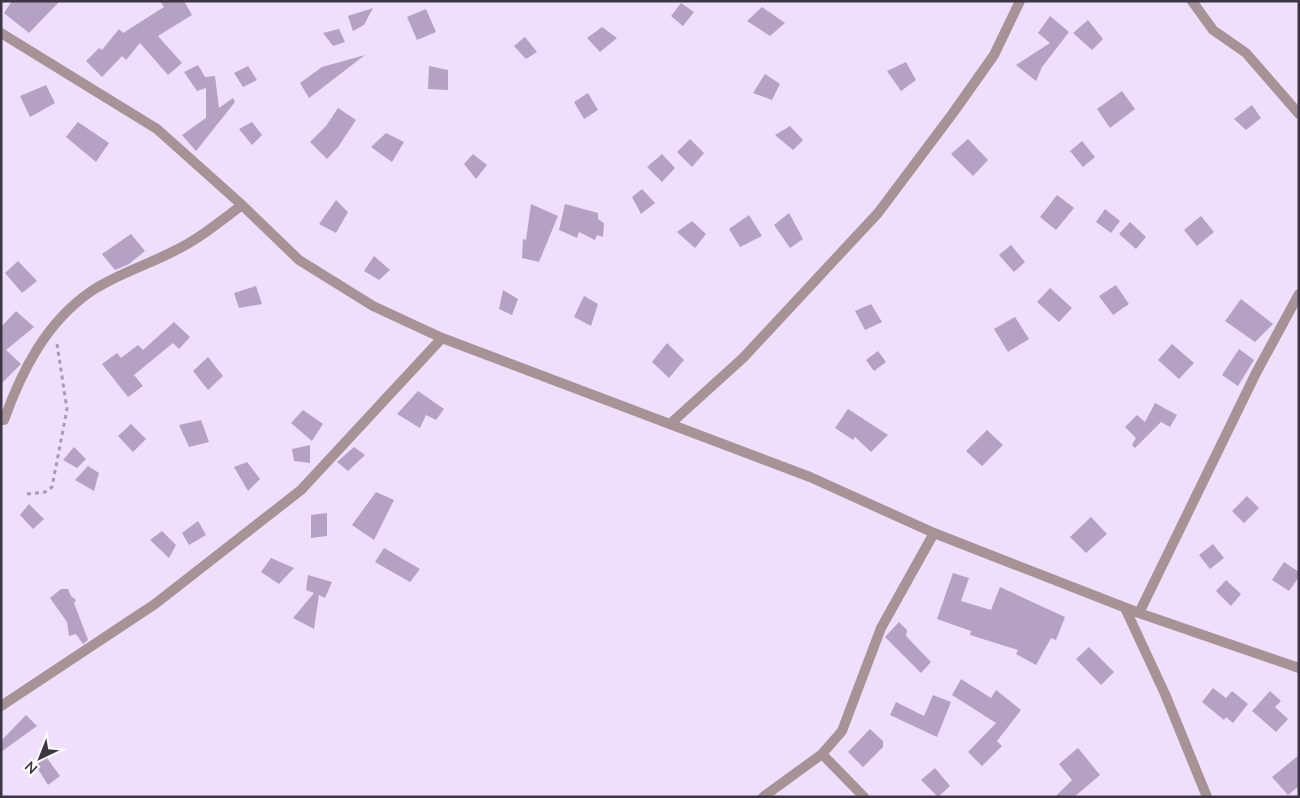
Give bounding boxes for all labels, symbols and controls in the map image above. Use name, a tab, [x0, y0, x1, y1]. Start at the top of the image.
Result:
north arrow	[15, 733, 65, 783]
text: N	[21, 758, 41, 778]

